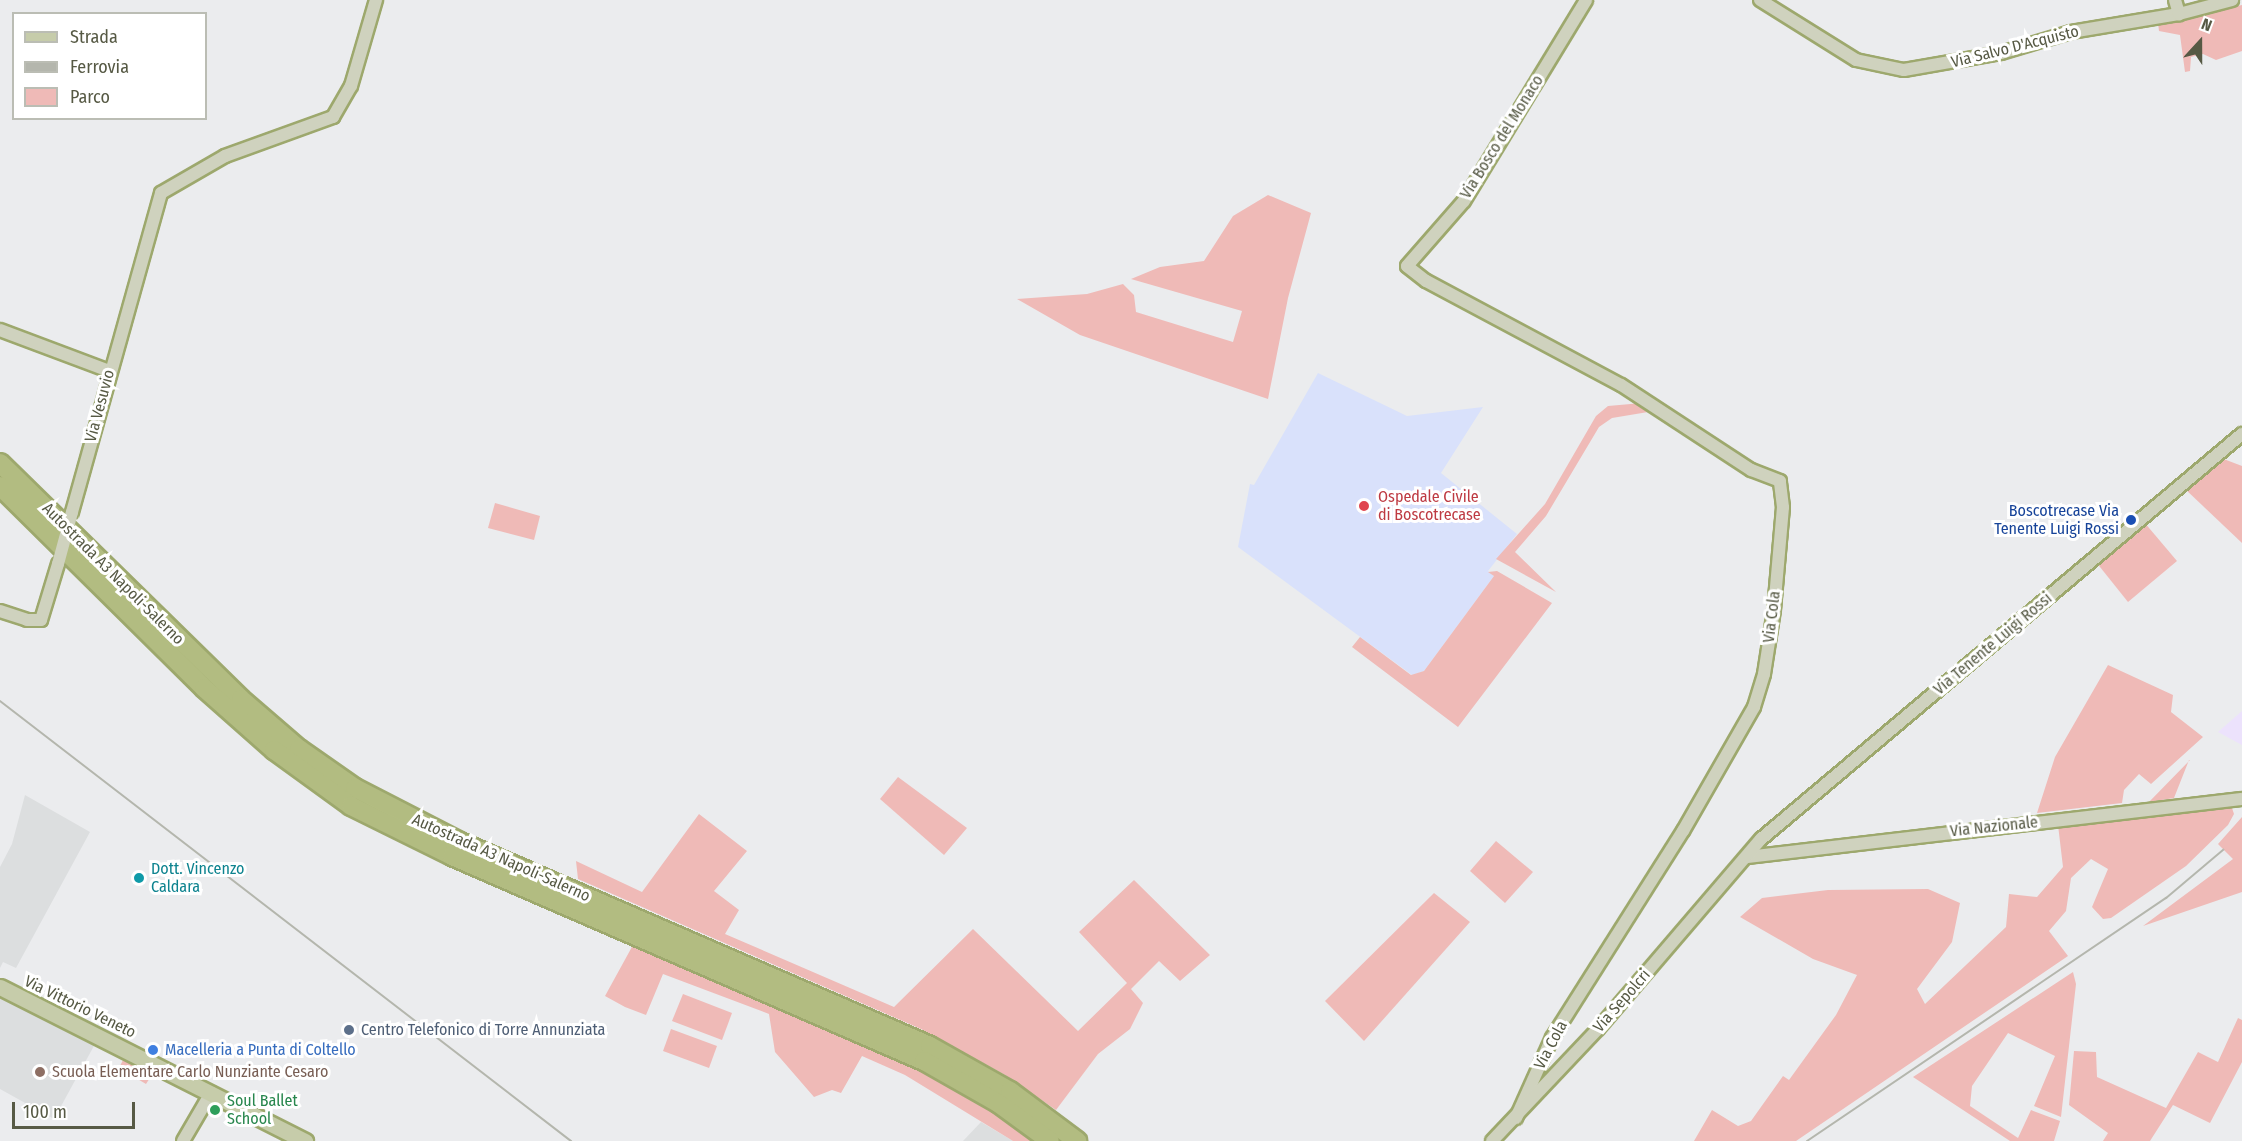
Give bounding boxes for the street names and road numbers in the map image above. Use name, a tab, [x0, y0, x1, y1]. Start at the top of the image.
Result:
street label: Via Salvo D'Acquisto	[1949, 22, 2081, 72]
street label: Via Bosco del Monaco	[1456, 72, 1548, 202]
street label: Via Vesuvio	[81, 368, 119, 444]
street label: Autostrada A3 Napoli-Salerno	[38, 499, 188, 649]
street label: Via Tenente Luigi Rossi	[1930, 589, 2056, 699]
street label: Via Cola	[1759, 590, 1785, 644]
street label: Autostrada A3 Napoli-Salerno	[409, 810, 593, 906]
street label: Via Nazionale	[1949, 813, 2039, 841]
street label: Via Sepolcri	[1589, 966, 1655, 1036]
street label: Via Vittorio Veneto	[21, 972, 139, 1042]
street label: Via Cola	[1530, 1018, 1572, 1072]

